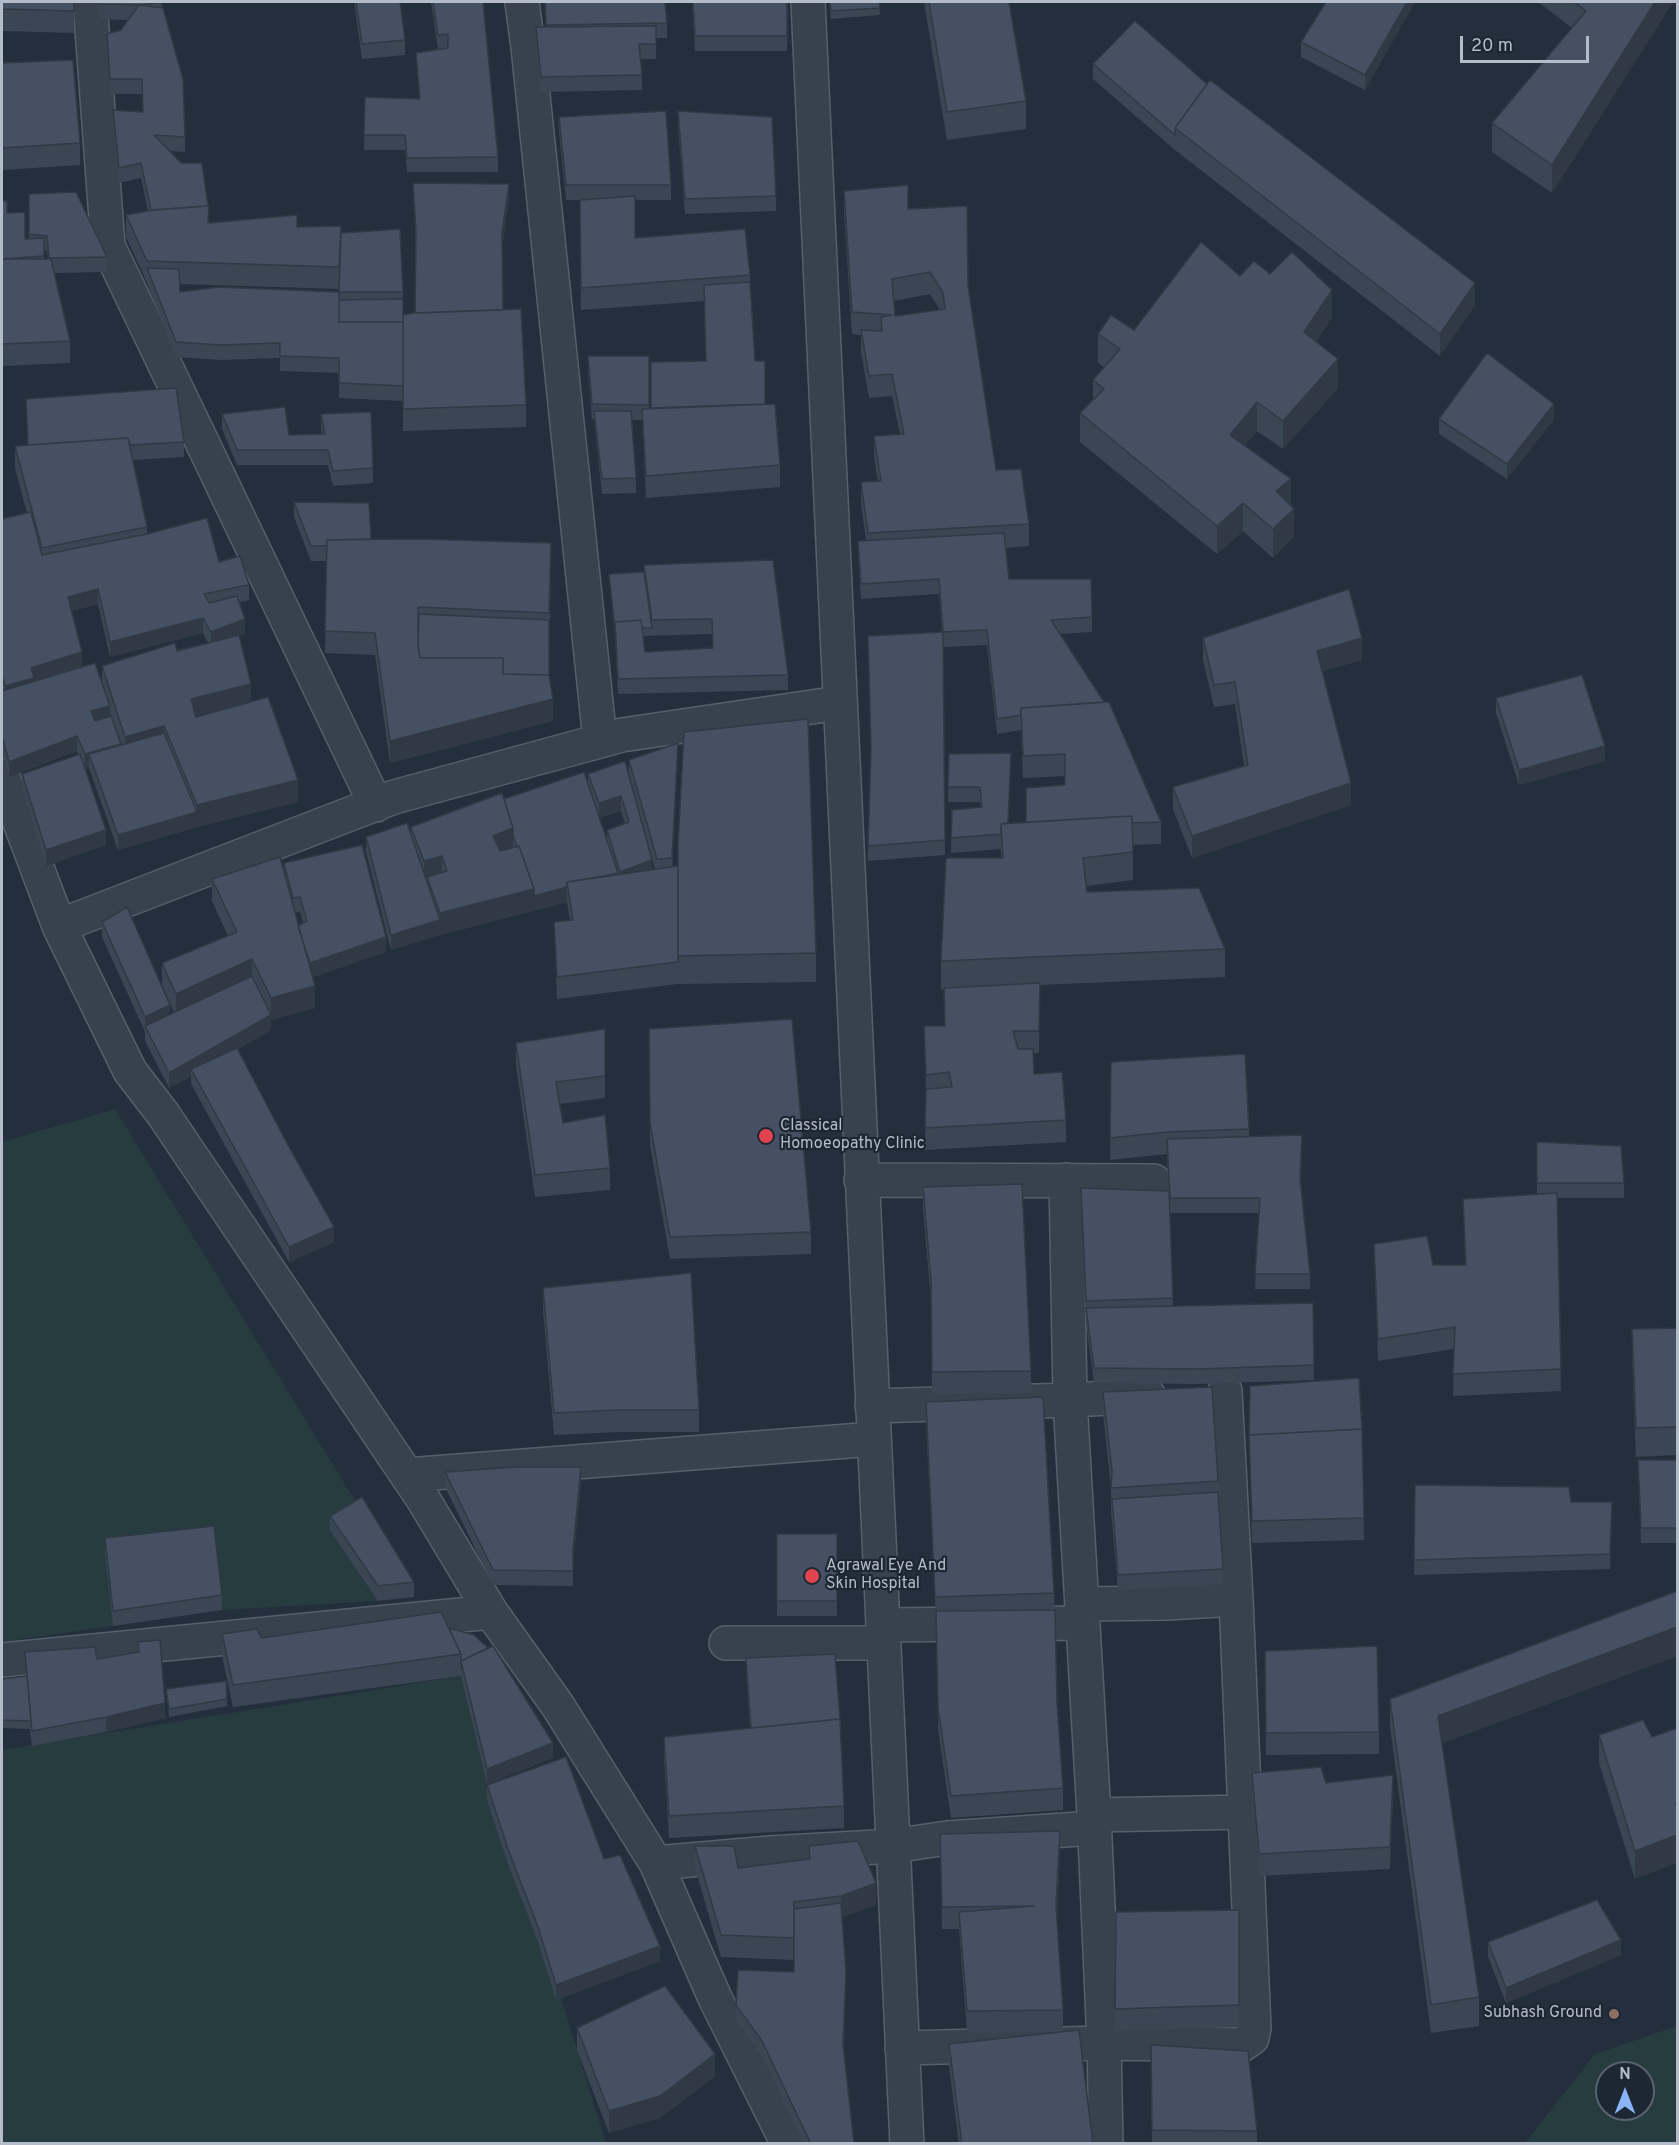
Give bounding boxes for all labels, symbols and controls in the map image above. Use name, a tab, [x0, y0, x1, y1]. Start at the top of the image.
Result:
scale bar	[1463, 24, 1592, 62]
text: 20 m	[1471, 35, 1513, 58]
place label: Classical Homoeopathy Clinic	[780, 1117, 925, 1155]
marker: Classical Homoeopathy Clinic	[757, 1127, 775, 1145]
place label: Agrawal Eye And Skin Hospital	[826, 1557, 946, 1595]
marker: Agrawal Eye And Skin Hospital	[803, 1567, 821, 1585]
place label: Subhash Ground	[1484, 2004, 1602, 2024]
marker: Subhash Ground	[1607, 2007, 1621, 2021]
north arrow	[1595, 2061, 1655, 2121]
text: N	[1619, 2065, 1631, 2085]

